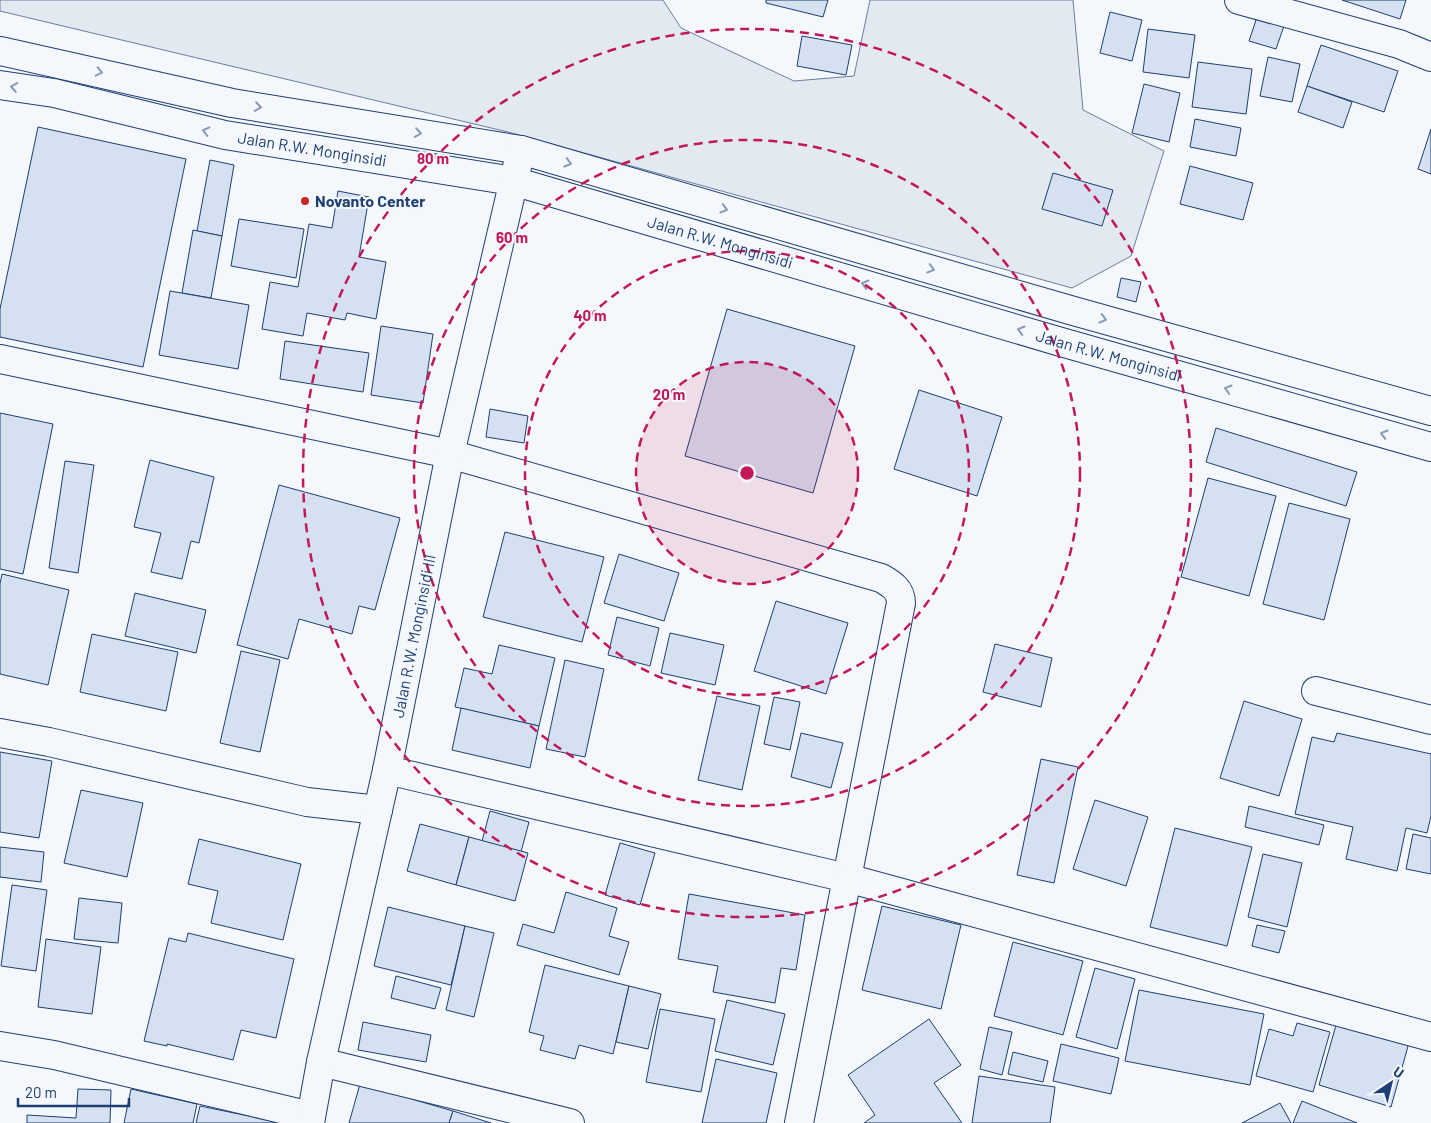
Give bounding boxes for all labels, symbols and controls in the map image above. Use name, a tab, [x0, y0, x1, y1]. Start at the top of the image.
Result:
one-way arrow	[95, 66, 104, 77]
one-way arrow	[9, 82, 17, 93]
one-way arrow	[253, 101, 262, 111]
one-way arrow	[203, 126, 211, 136]
street label: Jalan R.W. Monginsidi	[236, 127, 388, 170]
one-way arrow	[414, 127, 423, 137]
text: 80 m	[417, 149, 449, 167]
one-way arrow	[564, 158, 572, 168]
place label: Novanto Center	[315, 191, 425, 210]
marker: Novanto Center	[299, 195, 311, 207]
one-way arrow	[720, 203, 728, 213]
street label: Jalan R.W. Monginsidi	[645, 211, 795, 272]
text: 60 m	[496, 228, 528, 246]
one-way arrow	[926, 264, 934, 274]
one-way arrow	[862, 280, 870, 290]
text: 40 m	[573, 306, 607, 324]
one-way arrow	[1099, 314, 1107, 324]
one-way arrow	[1017, 325, 1025, 336]
street label: Jalan R.W. Monginsidi	[1034, 325, 1184, 385]
one-way arrow	[1223, 384, 1232, 395]
text: 20 m	[653, 385, 685, 403]
one-way arrow	[1381, 429, 1389, 439]
centre of rings	[738, 464, 756, 482]
street label: Jalan R.W. Monginsidi III	[388, 552, 439, 719]
north arrow	[1366, 1058, 1416, 1108]
text: U	[1390, 1062, 1407, 1082]
scale bar	[18, 1076, 129, 1108]
text: 20 m	[25, 1083, 57, 1101]

